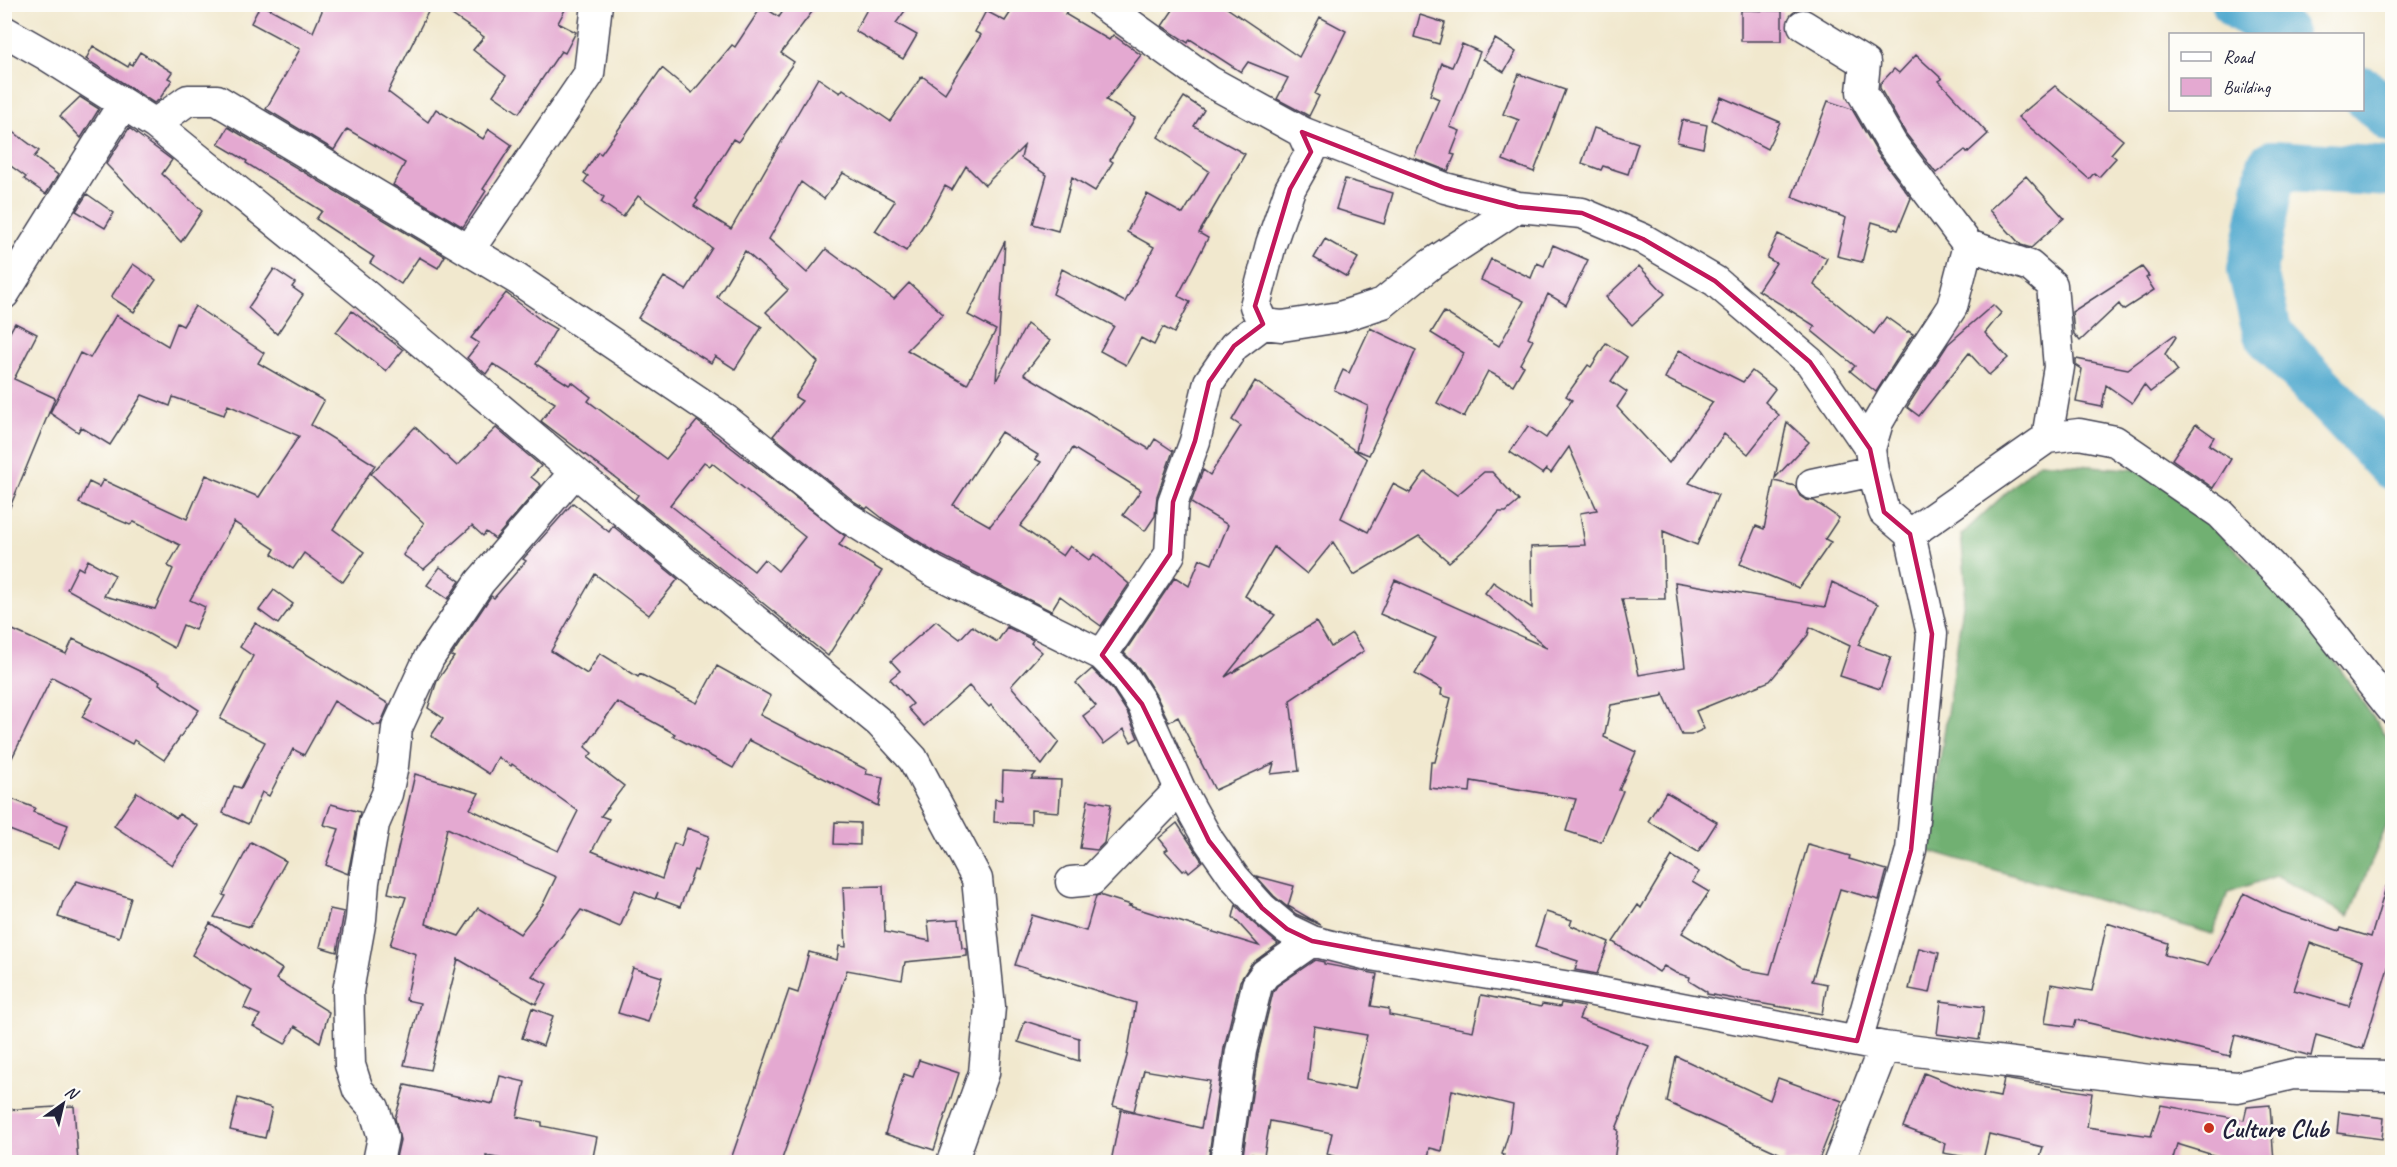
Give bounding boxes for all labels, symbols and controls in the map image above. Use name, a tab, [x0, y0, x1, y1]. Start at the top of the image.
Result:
legend	[2169, 33, 2364, 111]
text: Road	[2223, 46, 2256, 68]
text: Building	[2223, 76, 2272, 98]
north arrow	[33, 1074, 93, 1134]
text: N	[61, 1081, 83, 1105]
place label: Culture Club	[2221, 1112, 2330, 1145]
marker: Culture Club	[2202, 1121, 2216, 1135]

